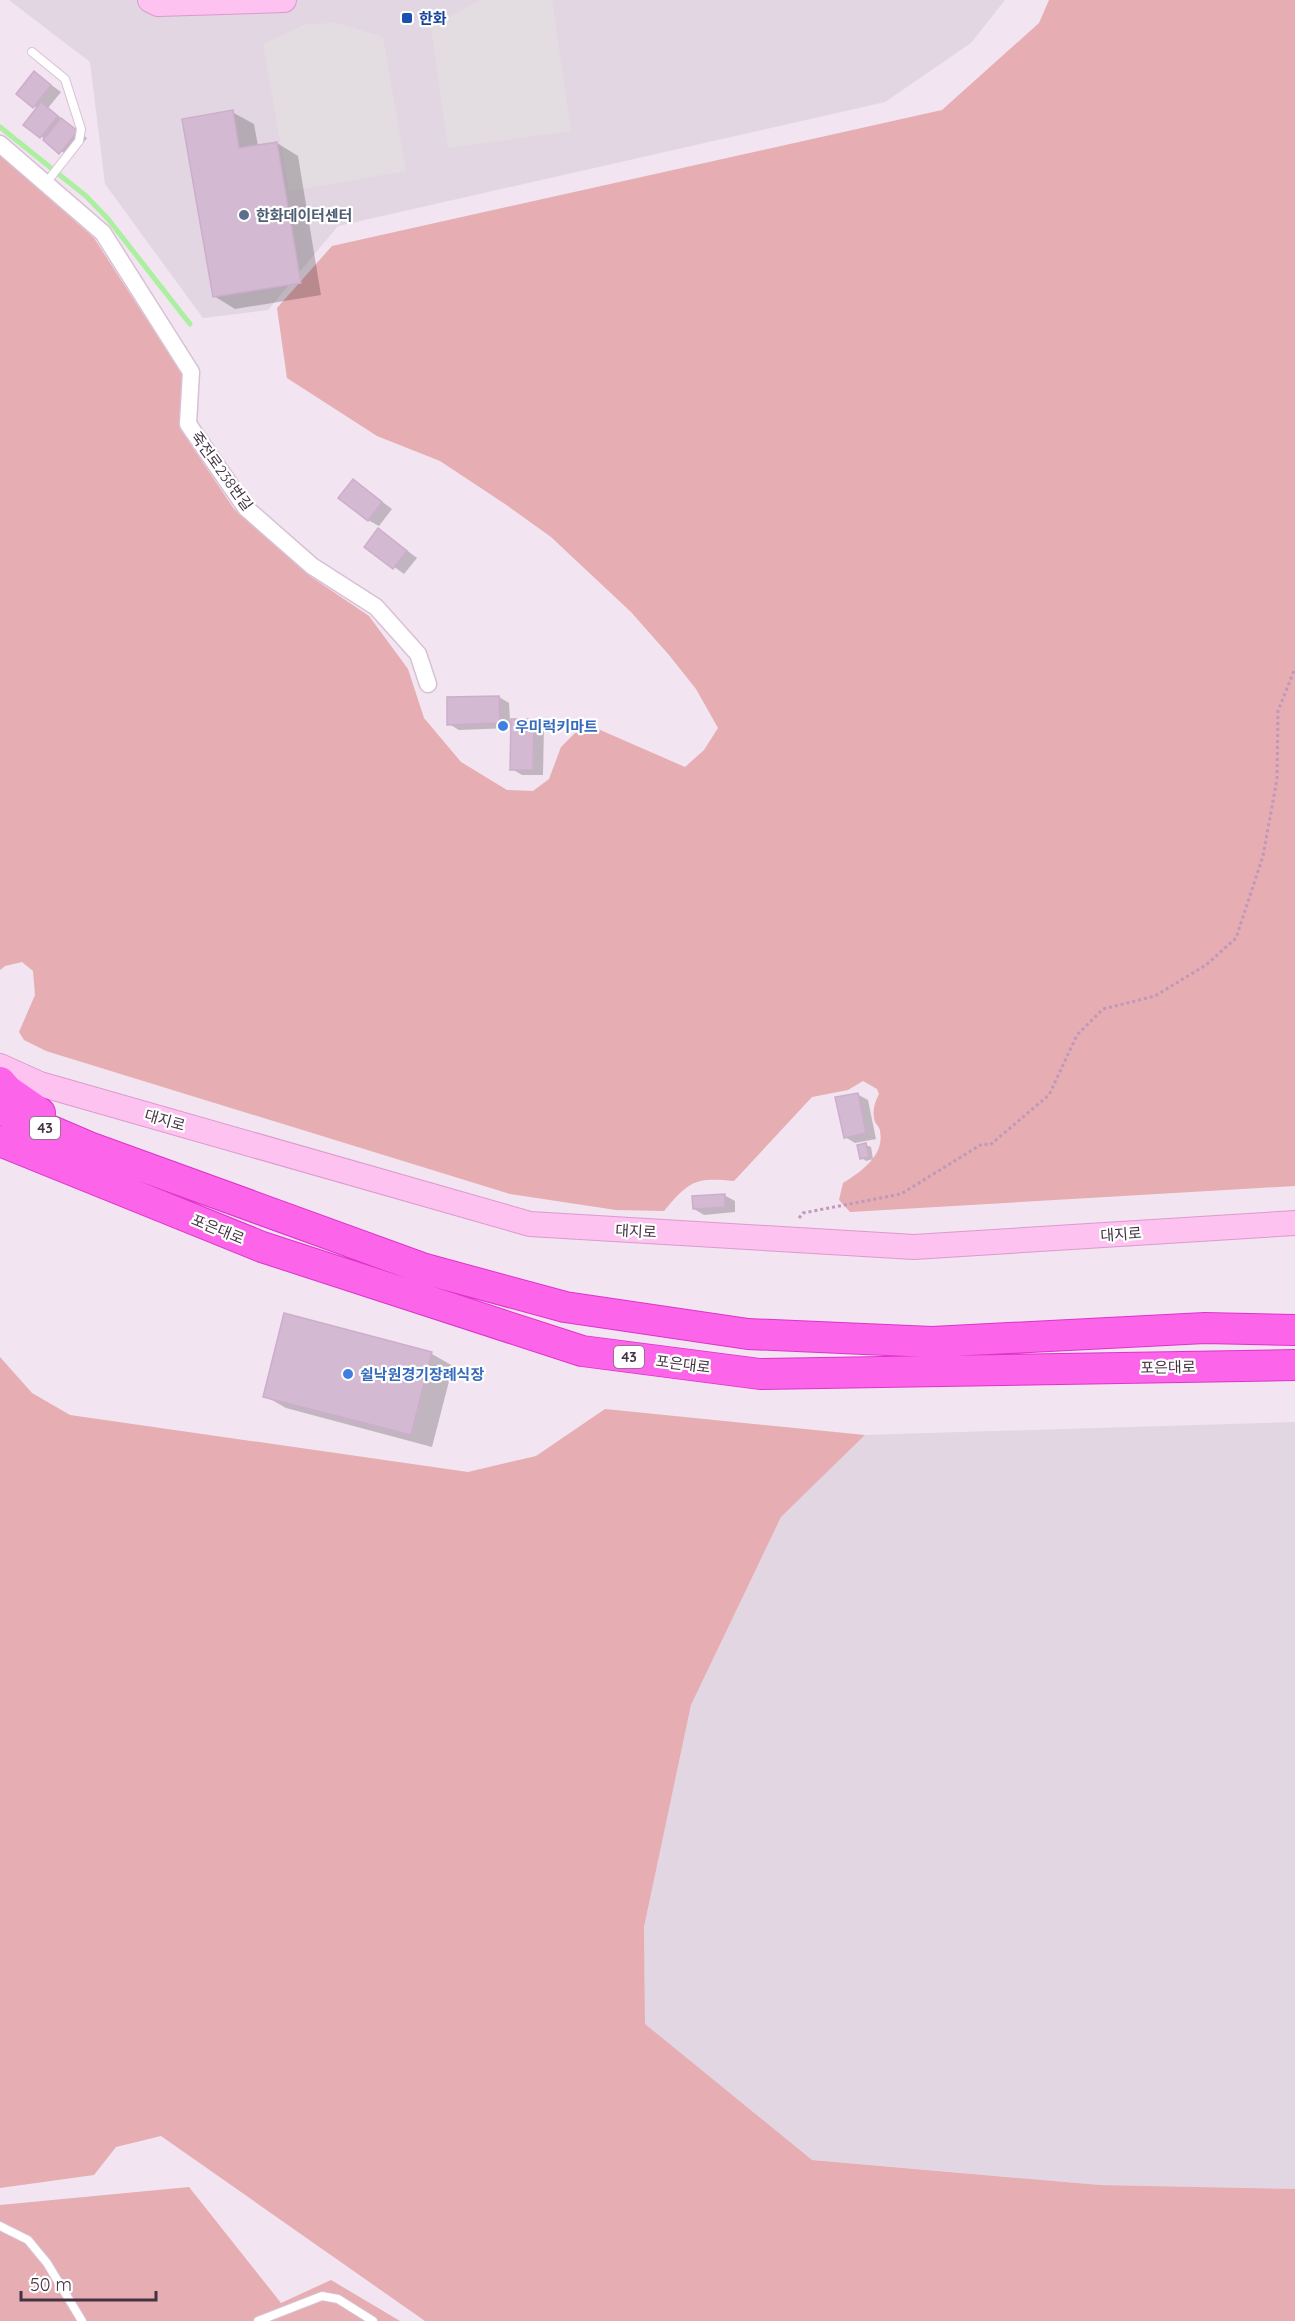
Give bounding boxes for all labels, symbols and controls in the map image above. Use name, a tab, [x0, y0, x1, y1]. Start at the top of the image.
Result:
place label: 한화	[419, 9, 447, 28]
marker: 한화	[400, 11, 414, 25]
place label: 한화데이터센터	[256, 206, 353, 225]
marker: 한화데이터센터	[237, 208, 251, 222]
street label: 죽전로238번길	[187, 428, 257, 514]
place label: 우미럭키마트	[515, 717, 598, 736]
marker: 우미럭키마트	[496, 719, 510, 733]
street label: 대지로	[142, 1105, 188, 1135]
road number: 43	[30, 1117, 60, 1139]
street label: 포은대로	[189, 1210, 247, 1248]
street label: 대지로	[615, 1220, 657, 1242]
street label: 대지로	[1100, 1223, 1142, 1245]
road number: 43	[614, 1346, 644, 1368]
street label: 포은대로	[654, 1351, 712, 1377]
street label: 포은대로	[1140, 1357, 1196, 1377]
place label: 쉴낙원경기장례식장	[360, 1365, 484, 1384]
marker: 쉴낙원경기장례식장	[341, 1367, 355, 1381]
scale bar	[21, 2264, 156, 2302]
text: 50 m	[30, 2273, 72, 2296]

